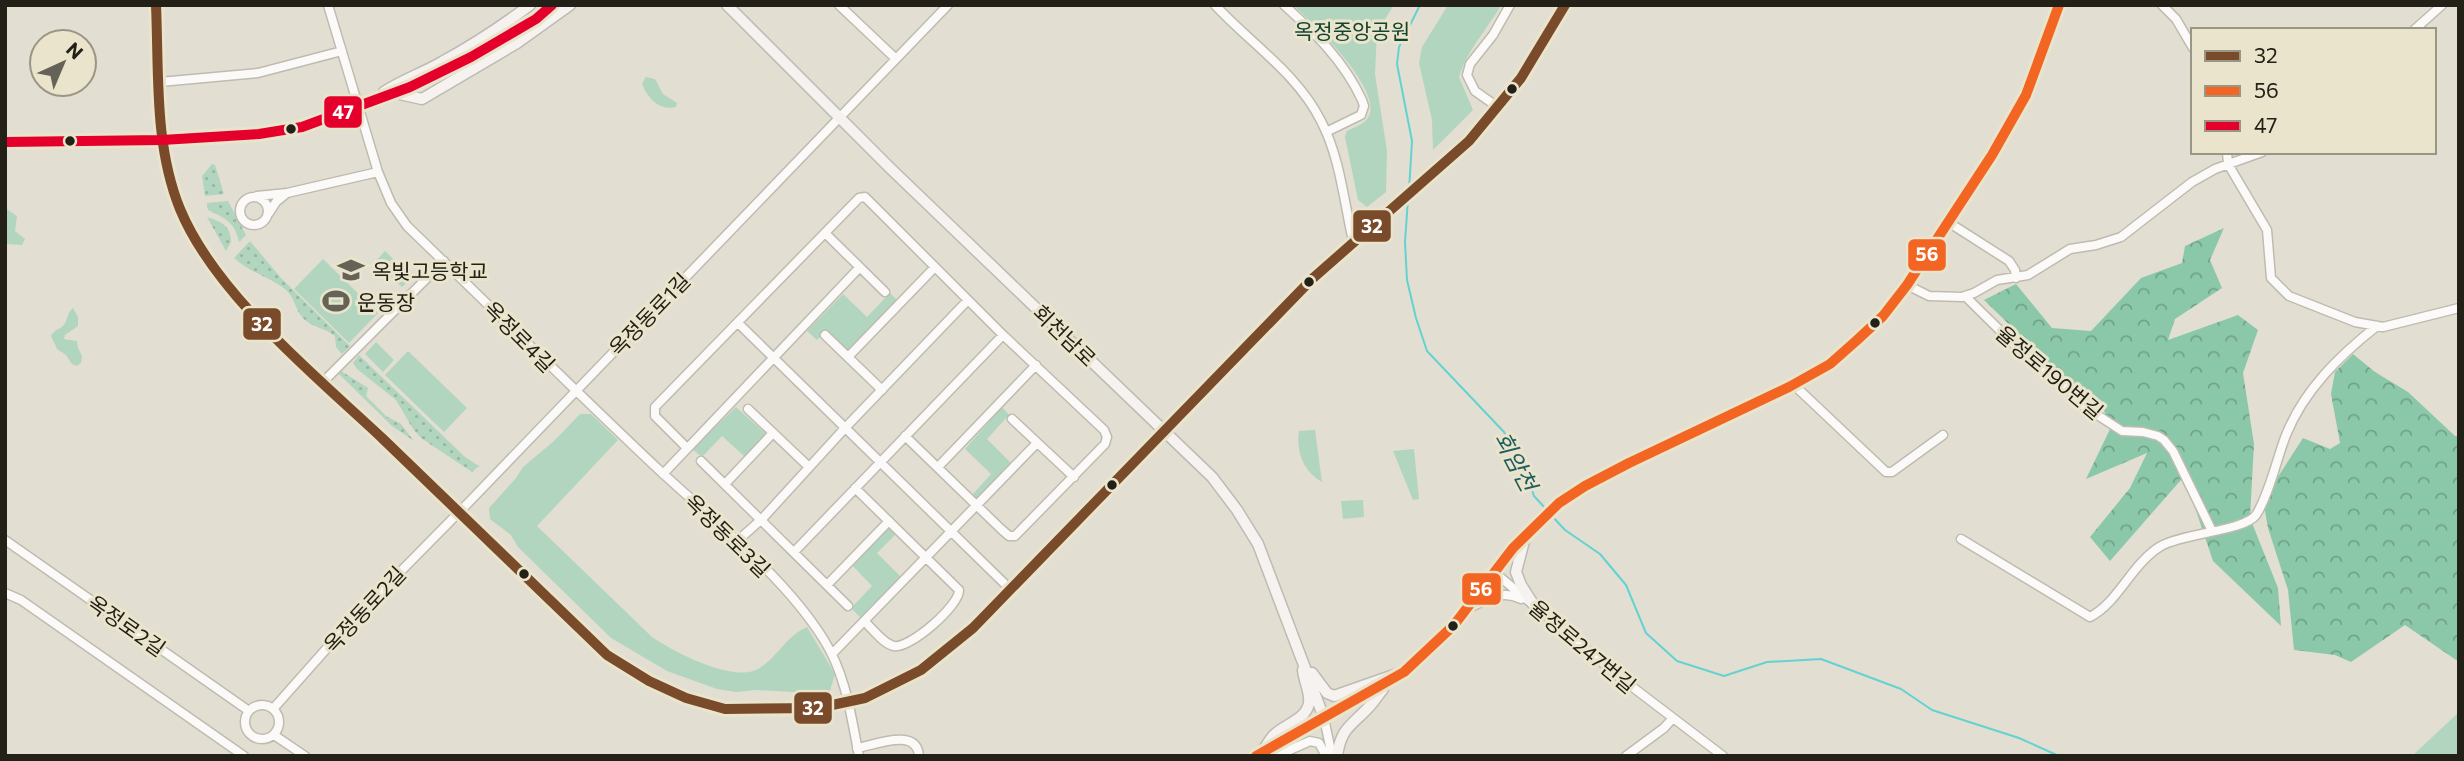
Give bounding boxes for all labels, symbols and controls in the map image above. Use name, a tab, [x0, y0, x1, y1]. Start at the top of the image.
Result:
park label: 옥정중앙공원	[1294, 18, 1410, 43]
north arrow	[28, 28, 98, 98]
legend	[2191, 28, 2436, 154]
text: N	[62, 37, 88, 64]
text: 32	[2254, 42, 2278, 67]
text: 56	[2254, 77, 2279, 102]
unlabelled marker	[1505, 82, 1519, 96]
line badge: 47	[323, 95, 363, 129]
text: 47	[332, 100, 354, 123]
text: 47	[2254, 112, 2277, 137]
unlabelled marker	[284, 122, 298, 136]
unlabelled marker	[63, 134, 77, 148]
line badge: 32	[1352, 209, 1392, 243]
text: 32	[1361, 214, 1383, 237]
line badge: 56	[1907, 238, 1947, 272]
text: 56	[1916, 242, 1938, 265]
school or university icon: 옥빛고등학교	[336, 255, 366, 285]
place label: 옥빛고등학교	[372, 258, 488, 283]
street label: 옥정동로1길	[603, 267, 695, 361]
unlabelled marker	[1302, 275, 1316, 289]
sports icon: 운동장	[321, 286, 351, 316]
place label: 운동장	[357, 289, 415, 314]
street label: 옥정로4길	[479, 295, 561, 377]
street label: 회천남로	[1029, 299, 1101, 371]
line badge: 32	[242, 307, 282, 341]
text: 32	[251, 312, 273, 335]
unlabelled marker	[1868, 316, 1882, 330]
street label: 율정로190번길	[1991, 320, 2109, 424]
water label: 회암천	[1489, 426, 1545, 498]
unlabelled marker	[1105, 478, 1119, 492]
street label: 옥정동로3길	[680, 488, 776, 582]
street label: 옥정동로2길	[318, 561, 410, 657]
unlabelled marker	[517, 567, 531, 581]
line badge: 56	[1461, 572, 1502, 606]
text: 56	[1470, 577, 1492, 600]
street label: 옥정로2길	[83, 589, 171, 661]
street label: 율정로247번길	[1525, 594, 1641, 698]
unlabelled marker	[1446, 619, 1460, 633]
line badge: 32	[793, 691, 833, 725]
text: 32	[802, 696, 824, 719]

